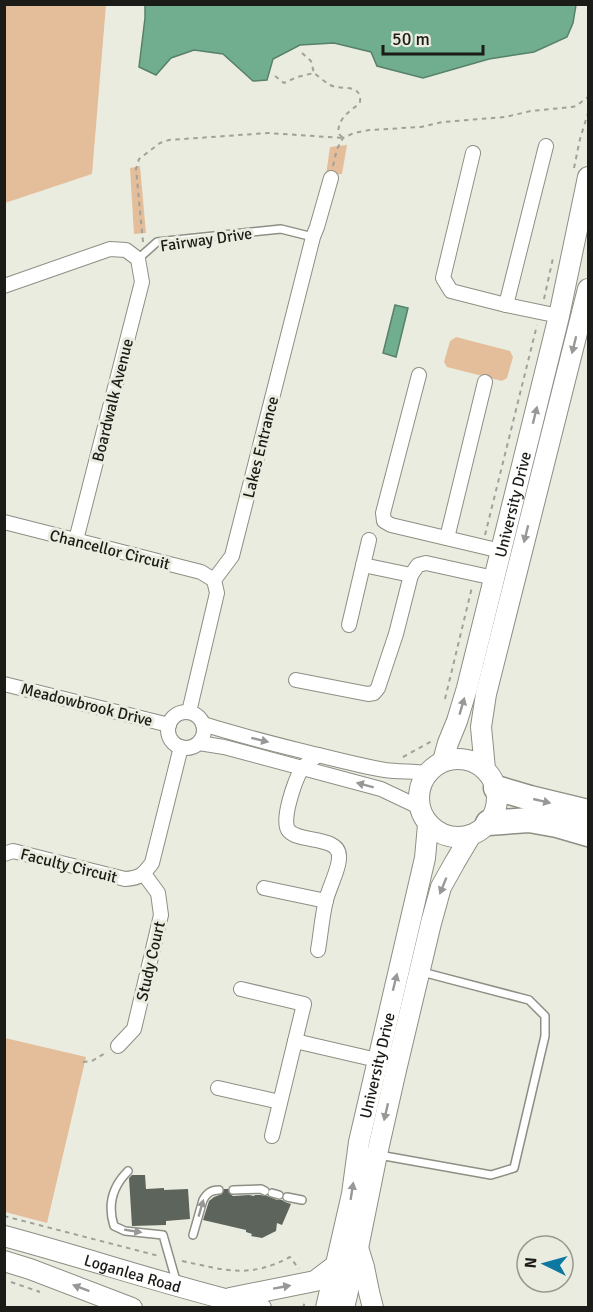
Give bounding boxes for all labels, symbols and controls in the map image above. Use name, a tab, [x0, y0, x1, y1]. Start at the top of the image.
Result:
scale bar	[383, 18, 484, 56]
text: 50 m	[392, 28, 430, 50]
street label: Fairway Drive	[159, 224, 253, 256]
one-way arrow	[569, 336, 579, 355]
street label: Boardwalk Avenue	[88, 337, 138, 464]
street label: Lakes Entrance	[239, 394, 283, 500]
one-way arrow	[530, 405, 540, 424]
street label: University Drive	[491, 450, 536, 560]
street label: Chancellor Circuit	[48, 525, 172, 575]
one-way arrow	[521, 525, 531, 544]
street label: Meadowbrook Drive	[19, 679, 155, 731]
one-way arrow	[458, 696, 467, 714]
one-way arrow	[251, 736, 269, 745]
one-way arrow	[356, 780, 374, 789]
one-way arrow	[533, 797, 552, 806]
street label: Faculty Circuit	[18, 844, 120, 888]
one-way arrow	[438, 877, 447, 895]
street label: Study Court	[132, 919, 170, 1003]
one-way arrow	[390, 973, 400, 992]
street label: University Drive	[356, 1011, 400, 1121]
one-way arrow	[381, 1103, 391, 1121]
one-way arrow	[347, 1181, 356, 1200]
one-way arrow	[197, 1199, 207, 1217]
one-way arrow	[123, 1227, 142, 1236]
north arrow	[515, 1234, 575, 1294]
street label: Loganlea Road	[82, 1250, 183, 1298]
text: N	[521, 1256, 542, 1269]
one-way arrow	[273, 1282, 292, 1291]
one-way arrow	[71, 1283, 89, 1293]

